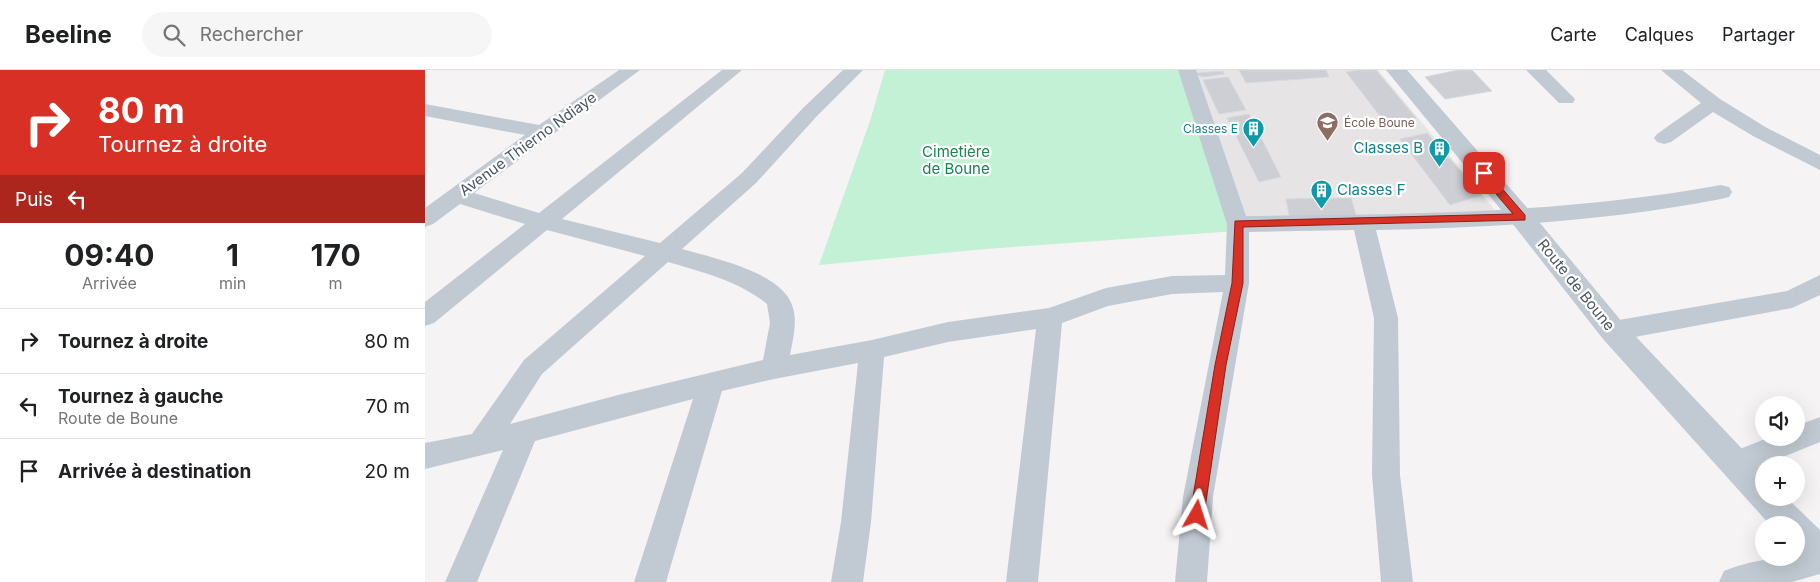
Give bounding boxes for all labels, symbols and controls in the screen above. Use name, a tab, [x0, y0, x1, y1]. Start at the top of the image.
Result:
search box	[142, 12, 492, 57]
text: Beeline	[25, 20, 112, 49]
icon: search	[160, 21, 188, 49]
text: Rechercher	[200, 23, 303, 46]
text: Carte	[1550, 24, 1597, 45]
text: Calques	[1625, 24, 1694, 45]
text: Partager	[1722, 24, 1795, 45]
street label: Avenue Thierno Ndiaye	[455, 87, 600, 200]
text: 80 m	[98, 89, 185, 131]
icon: right	[15, 90, 80, 155]
school or university icon: École Boune	[1316, 111, 1340, 142]
place label: École Boune	[1344, 115, 1415, 130]
building icon: Classes E	[1242, 117, 1266, 148]
place label: Classes E	[1183, 121, 1238, 136]
text: Tournez à droite	[98, 131, 267, 157]
building icon: Classes B	[1427, 136, 1451, 167]
place label: Classes B	[1353, 138, 1423, 157]
park label: Cimetière de Boune	[922, 142, 990, 178]
pin	[1463, 152, 1505, 194]
icon: arrive	[1470, 159, 1498, 187]
building icon: Classes F	[1309, 178, 1333, 209]
place label: Classes F	[1337, 180, 1406, 199]
icon: left	[63, 185, 91, 213]
text: Puis	[15, 188, 53, 211]
street label: Route de Boune	[1534, 235, 1619, 334]
text: 09:40	[64, 237, 155, 273]
text: 1	[226, 237, 239, 273]
text: 170	[311, 237, 361, 273]
text: Arrivée	[82, 273, 137, 293]
text: min	[219, 273, 246, 293]
text: m	[329, 273, 343, 293]
icon: right	[15, 327, 43, 355]
text: Tournez à droite	[58, 330, 208, 353]
text: 80 m	[364, 330, 410, 353]
text: Tournez à gauche	[58, 385, 223, 408]
icon: left	[15, 392, 43, 420]
text: 70 m	[366, 395, 410, 418]
map controls	[1755, 396, 1805, 566]
button: sound	[1755, 396, 1805, 446]
text: Route de Boune	[58, 408, 178, 428]
button: +	[1755, 456, 1805, 506]
icon: arrive	[15, 457, 43, 485]
text: Arrivée à destination	[58, 460, 251, 483]
text: 20 m	[364, 460, 410, 483]
position arrow	[1170, 488, 1222, 540]
button: −	[1755, 516, 1805, 566]

